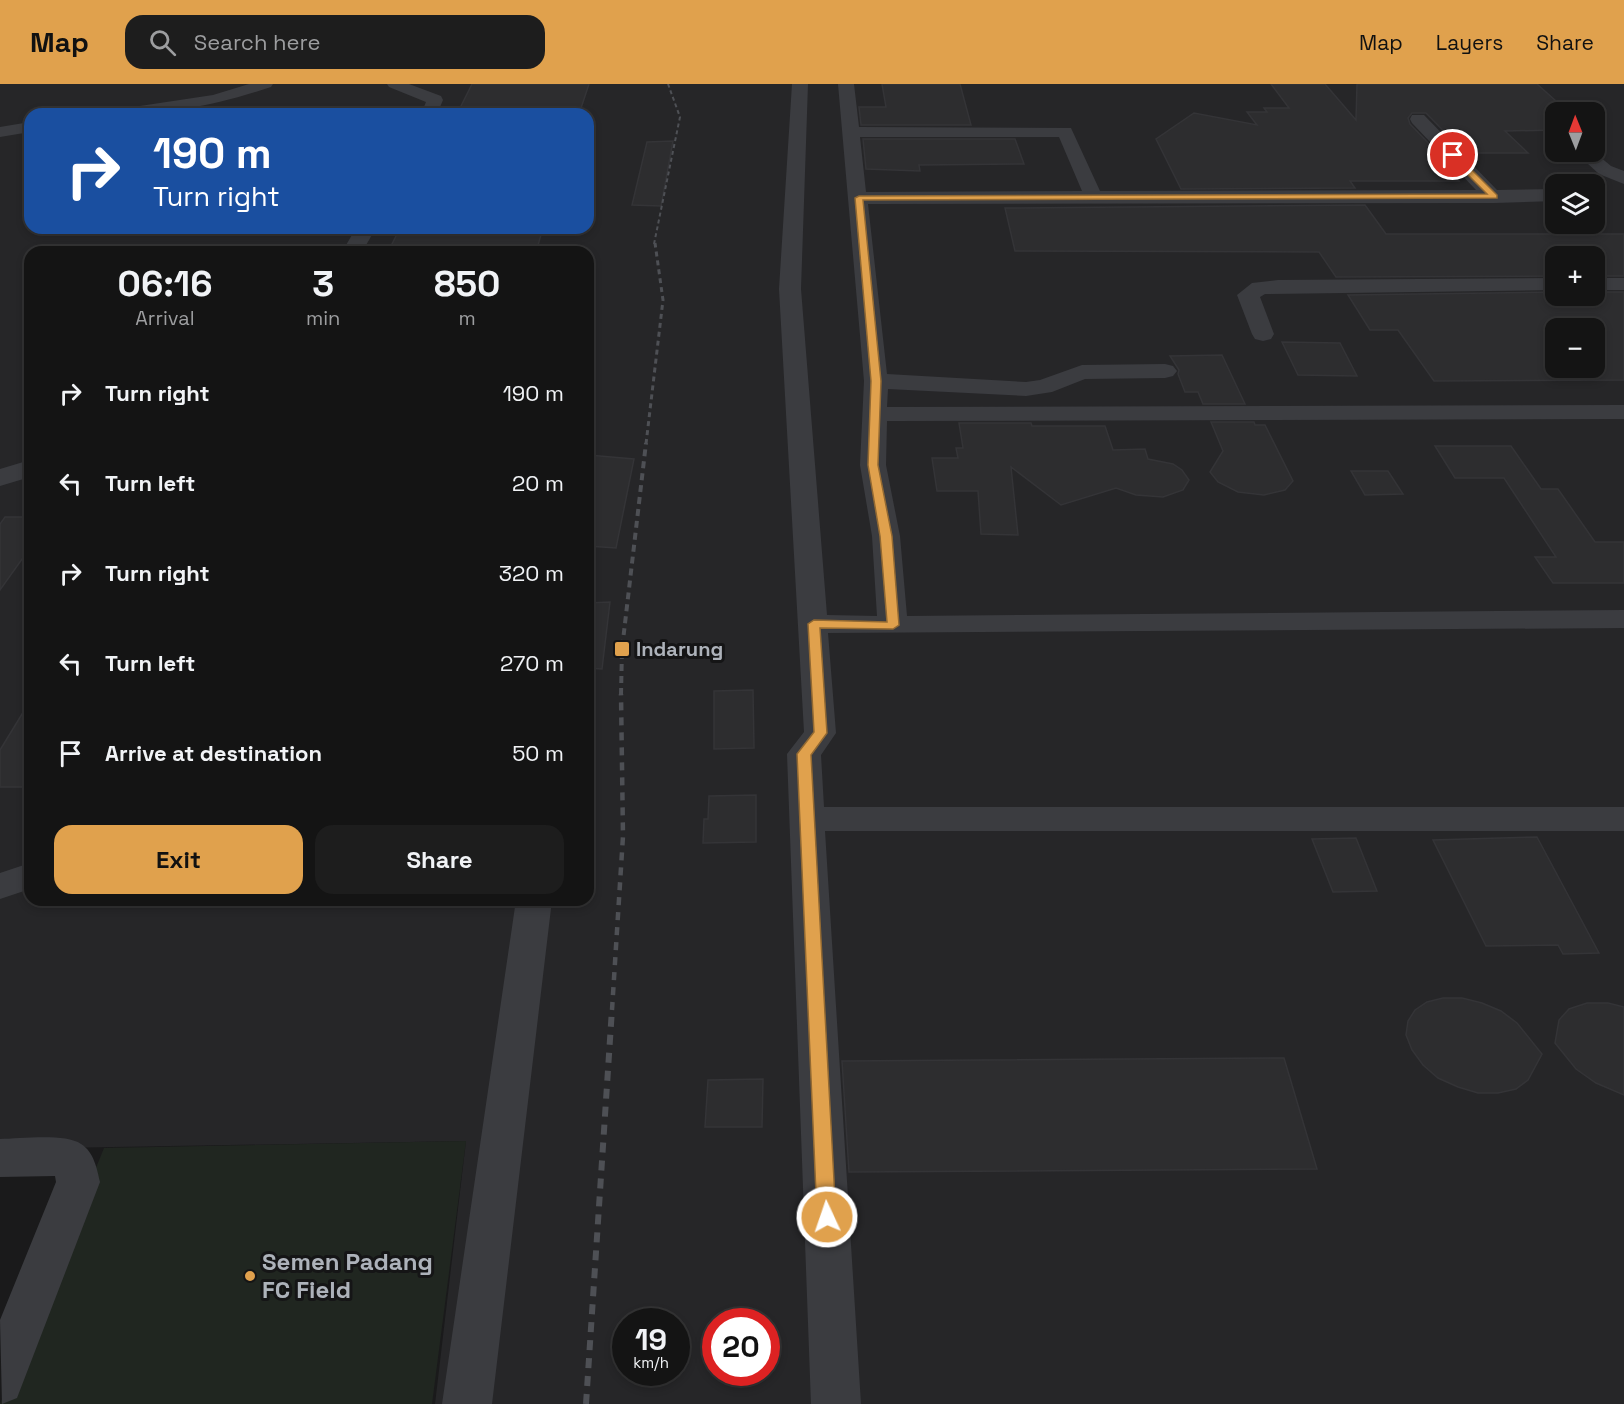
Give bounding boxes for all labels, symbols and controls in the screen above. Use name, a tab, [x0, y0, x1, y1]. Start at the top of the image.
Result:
search box	[125, 15, 545, 69]
text: Map	[30, 24, 89, 60]
icon: search	[146, 26, 179, 59]
text: Search here	[194, 28, 321, 56]
text: Map	[1359, 29, 1403, 56]
text: Layers	[1436, 29, 1503, 56]
text: Share	[1536, 29, 1594, 56]
north arrow	[1545, 102, 1605, 162]
map controls	[1545, 102, 1605, 378]
text: 190 m	[153, 127, 272, 180]
pin	[1427, 129, 1478, 180]
icon: right	[54, 132, 132, 210]
icon: arrive	[1436, 138, 1469, 171]
button: layers	[1545, 174, 1605, 234]
text: Turn right	[153, 179, 280, 214]
button: +	[1545, 246, 1605, 306]
text: 06:16	[118, 261, 212, 307]
text: 3	[312, 261, 334, 307]
text: 850	[434, 261, 500, 307]
text: Arrival	[135, 305, 195, 331]
text: min	[306, 305, 340, 331]
text: m	[459, 305, 476, 331]
button: −	[1545, 318, 1605, 378]
icon: right	[54, 377, 87, 410]
text: Turn right	[105, 379, 210, 407]
text: 190 m	[503, 379, 564, 407]
icon: left	[54, 467, 87, 500]
text: Turn left	[105, 469, 195, 497]
text: 20 m	[512, 469, 564, 497]
icon: right	[54, 557, 87, 590]
text: Turn right	[105, 559, 210, 587]
text: 320 m	[499, 559, 564, 587]
place label: Indarung	[636, 636, 723, 662]
marker: Indarung	[613, 640, 631, 658]
icon: left	[54, 647, 87, 680]
text: Turn left	[105, 649, 195, 677]
text: 270 m	[500, 649, 564, 677]
icon: arrive	[54, 737, 87, 770]
text: Arrive at destination	[105, 739, 322, 767]
text: 50 m	[512, 739, 564, 767]
button: Exit	[54, 825, 303, 894]
button: Share	[315, 825, 564, 894]
position arrow	[795, 1185, 859, 1249]
place label: Semen Padang FC Field	[262, 1246, 433, 1305]
marker: Semen Padang FC Field	[243, 1269, 257, 1283]
speed limit sign: 20	[702, 1308, 780, 1386]
text: 19	[635, 1320, 667, 1359]
text: km/h	[633, 1353, 669, 1372]

